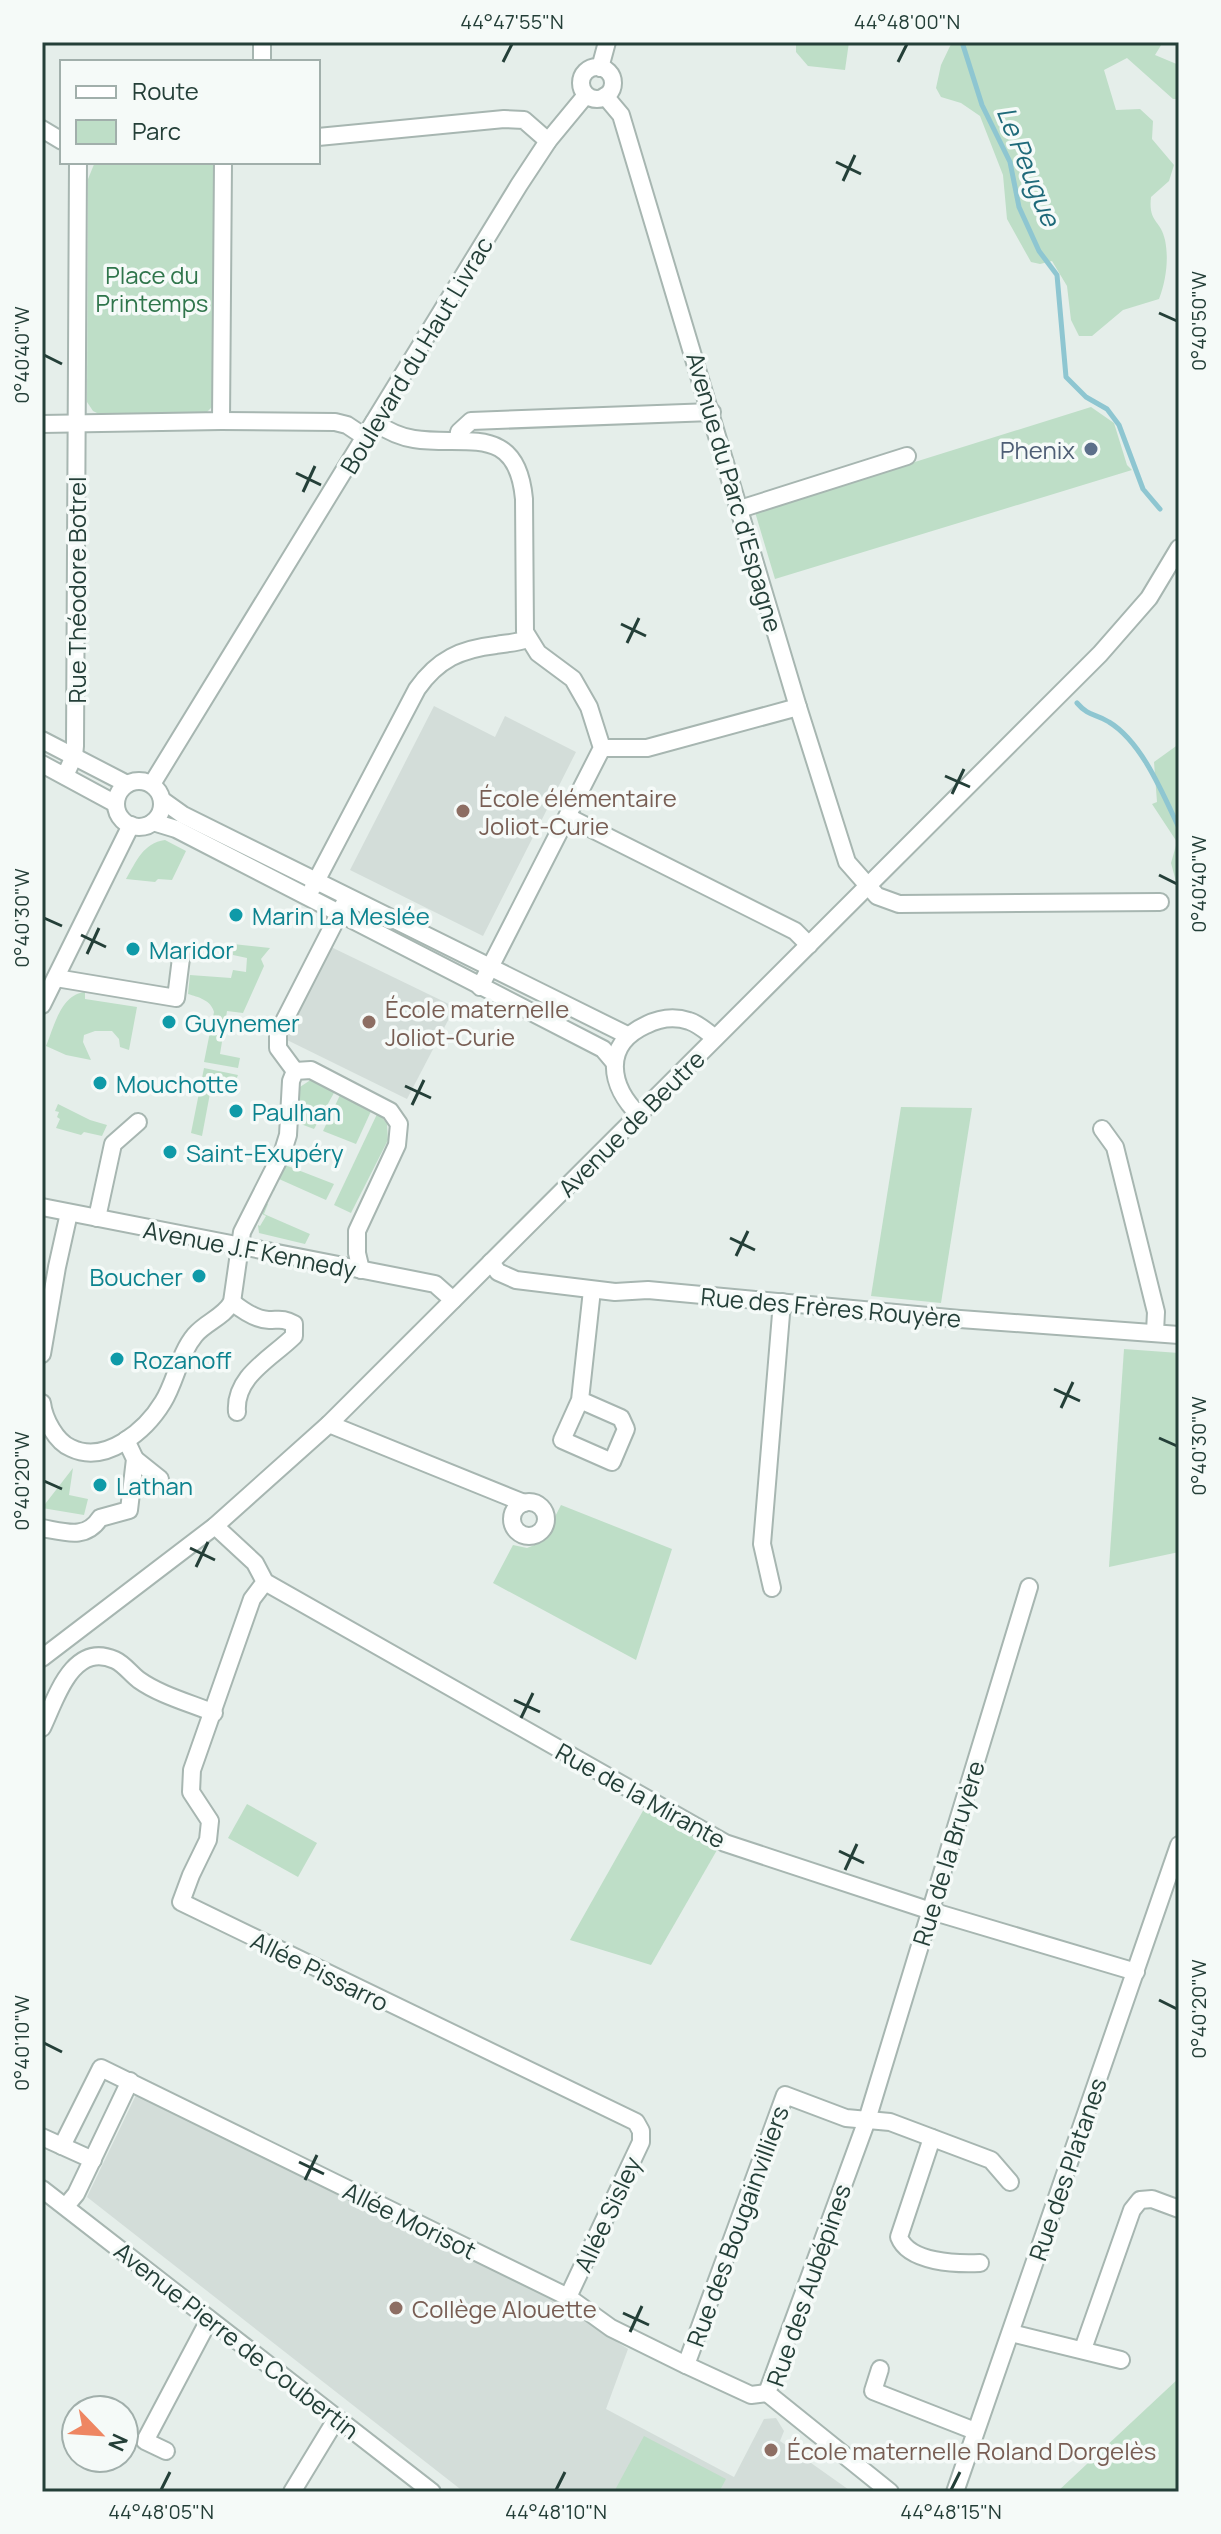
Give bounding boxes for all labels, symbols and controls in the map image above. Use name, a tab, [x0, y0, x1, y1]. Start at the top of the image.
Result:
text: 44°47'55"N	[460, 8, 564, 35]
text: 44°48'00"N	[854, 8, 960, 35]
legend	[60, 60, 320, 164]
text: Route	[132, 74, 199, 107]
water label: Le Peugue	[989, 101, 1070, 233]
text: Parc	[132, 114, 181, 147]
street label: Boulevard du Haut Livrac	[332, 230, 500, 480]
park label: Place du Printemps	[96, 258, 208, 319]
text: 0°40'50"W	[1185, 271, 1212, 371]
text: 0°40'40"W	[8, 306, 35, 404]
street label: Avenue du Parc d'Espagne	[679, 348, 791, 636]
place label: Phenix	[1000, 433, 1075, 466]
marker: Phenix	[1082, 440, 1100, 458]
street label: Rue Théodore Botrel	[60, 476, 93, 704]
place label: École élémentaire Joliot-Curie	[479, 781, 677, 842]
marker: École élémentaire Joliot-Curie	[454, 802, 472, 820]
text: 0°40'40"W	[1185, 835, 1212, 933]
text: 0°40'30"W	[8, 868, 35, 968]
place label: Marin La Meslée	[252, 899, 430, 932]
marker: Marin La Meslée	[227, 906, 245, 924]
place label: Maridor	[149, 933, 234, 966]
marker: Maridor	[124, 940, 142, 958]
place label: École maternelle Joliot-Curie	[385, 992, 569, 1053]
place label: Guynemer	[185, 1006, 300, 1039]
marker: Guynemer	[160, 1013, 178, 1031]
marker: École maternelle Joliot-Curie	[360, 1013, 378, 1031]
street label: Avenue de Beutre	[550, 1042, 712, 1204]
place label: Mouchotte	[116, 1067, 238, 1100]
marker: Mouchotte	[91, 1074, 109, 1092]
place label: Paulhan	[252, 1095, 341, 1128]
marker: Paulhan	[227, 1102, 245, 1120]
place label: Saint-Exupéry	[186, 1136, 344, 1169]
marker: Saint-Exupéry	[161, 1143, 179, 1161]
street label: Avenue J.F Kennedy	[141, 1212, 360, 1286]
place label: Boucher	[90, 1260, 183, 1293]
marker: Boucher	[190, 1267, 208, 1285]
street label: Rue des Frères Rouyère	[699, 1279, 963, 1335]
place label: Rozanoff	[133, 1343, 232, 1376]
marker: Rozanoff	[108, 1350, 126, 1368]
text: 0°40'30"W	[1185, 1396, 1212, 1496]
text: 0°40'20"W	[8, 1431, 35, 1531]
place label: Lathan	[116, 1469, 193, 1502]
marker: Lathan	[91, 1476, 109, 1494]
street label: Rue de la Mirante	[550, 1735, 732, 1855]
street label: Rue de la Bruyère	[904, 1756, 992, 1950]
street label: Allée Pissarro	[246, 1923, 394, 2019]
text: 0°40'20"W	[1185, 1959, 1212, 2059]
text: 0°40'10"W	[8, 1995, 35, 2091]
street label: Rue des Platanes	[1020, 2073, 1114, 2265]
street label: Rue des Bougainvilliers	[678, 2101, 796, 2351]
street label: Allée Sisley	[566, 2150, 648, 2277]
street label: Allée Morisot	[338, 2174, 482, 2266]
street label: Rue des Aubépines	[758, 2179, 858, 2391]
street label: Avenue Pierre de Coubertin	[108, 2234, 366, 2446]
place label: Collège Alouette	[412, 2292, 597, 2325]
marker: Collège Alouette	[387, 2299, 405, 2317]
north arrow	[60, 2394, 140, 2474]
text: N	[101, 2429, 135, 2456]
place label: École maternelle Roland Dorgelès	[787, 2434, 1156, 2467]
marker: École maternelle Roland Dorgelès	[762, 2441, 780, 2459]
text: 44°48'05"N	[108, 2498, 214, 2525]
text: 44°48'10"N	[505, 2498, 607, 2525]
text: 44°48'15"N	[900, 2498, 1002, 2525]

